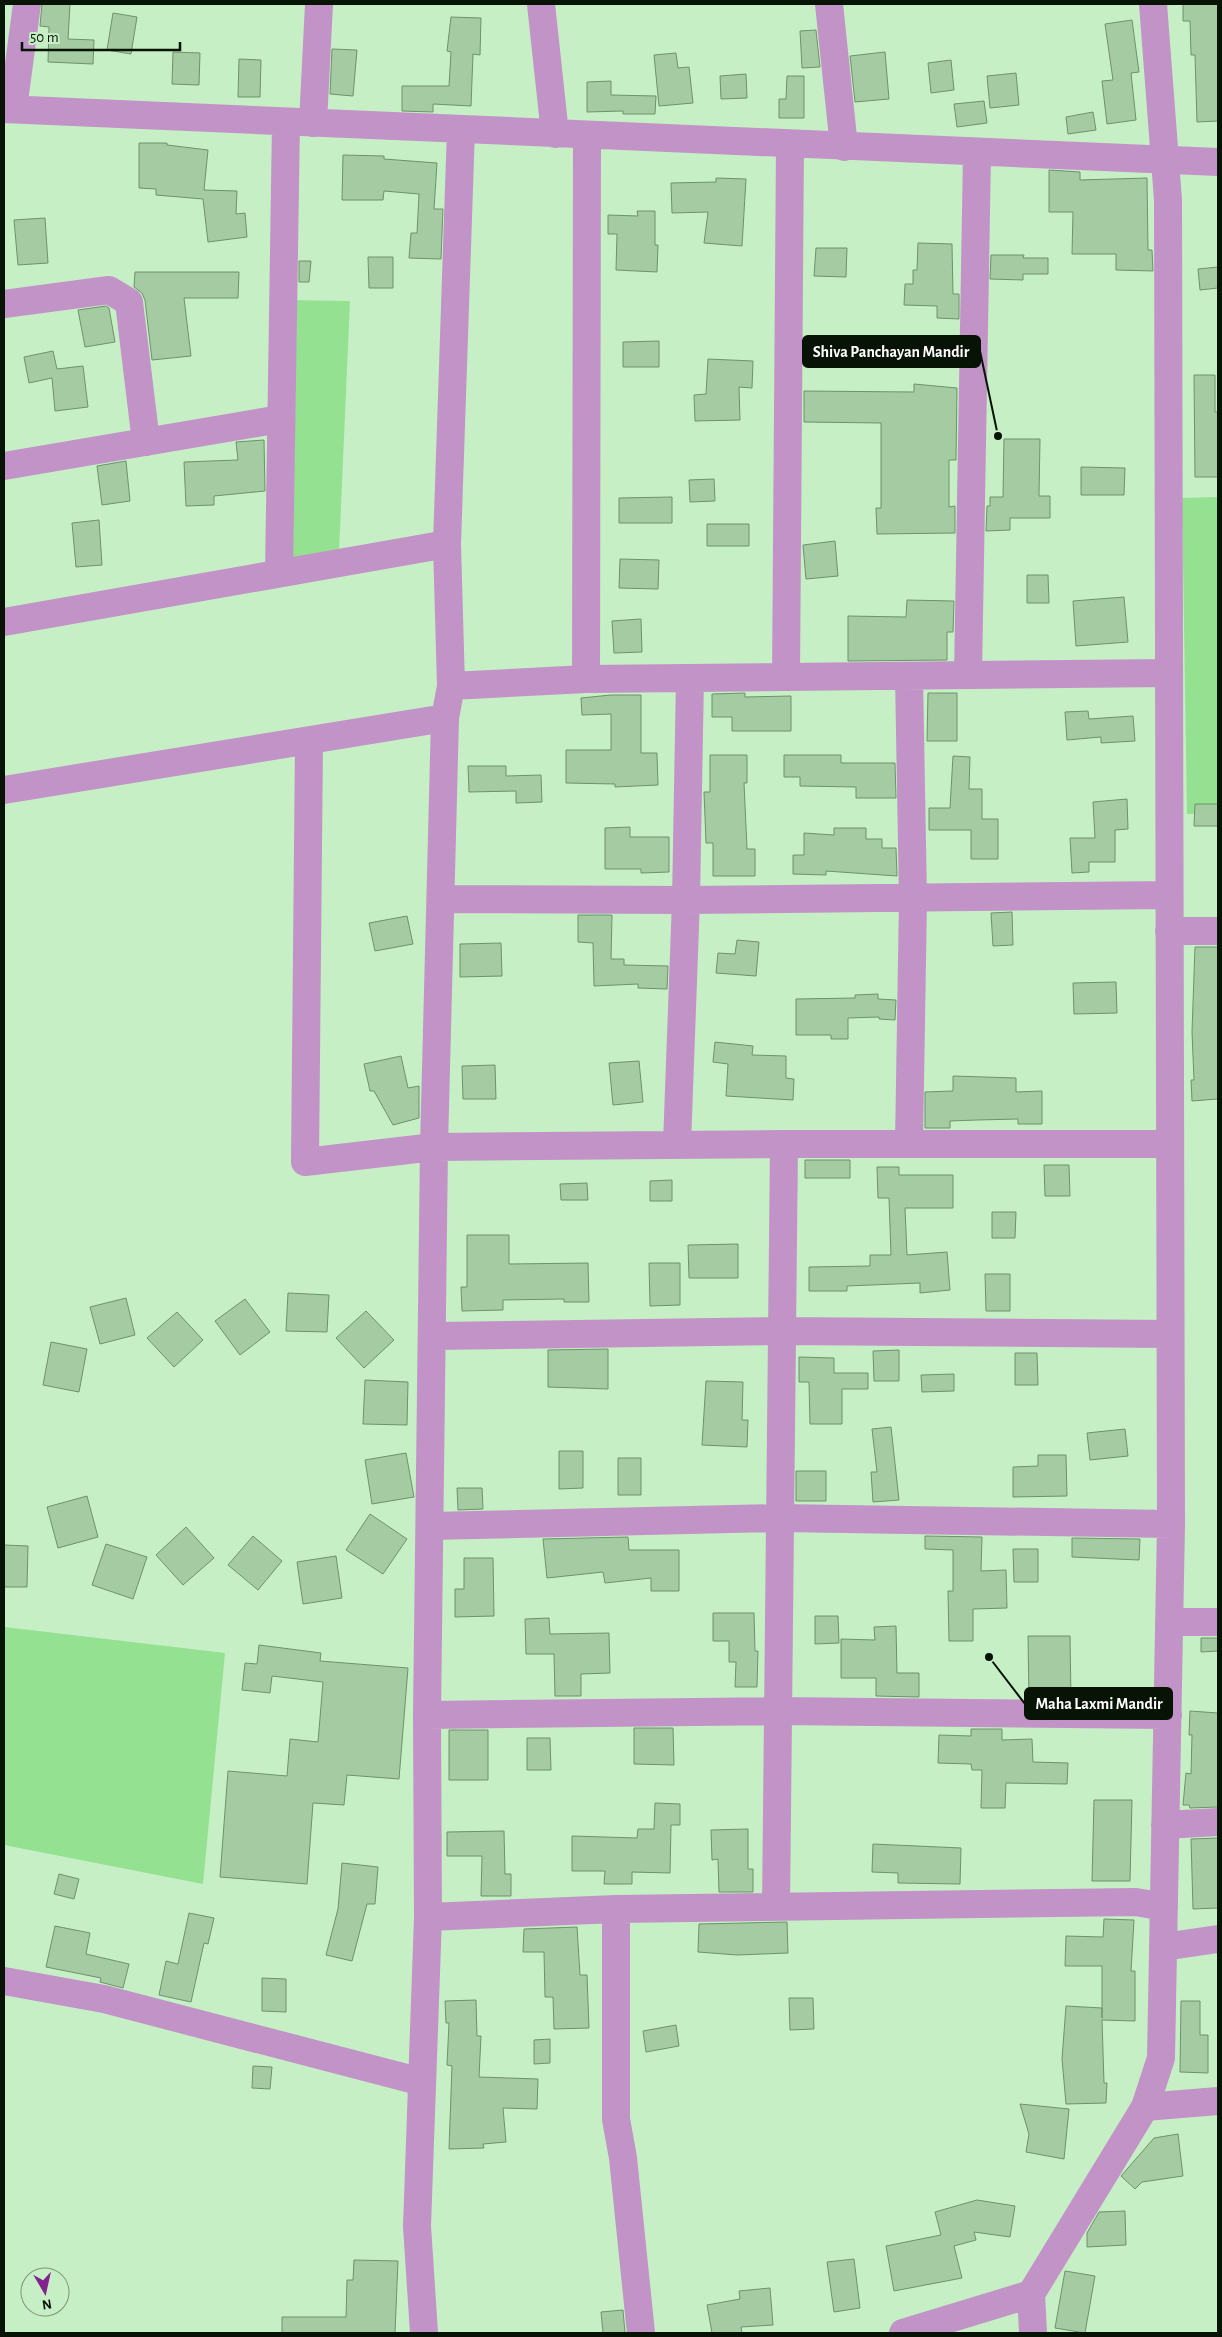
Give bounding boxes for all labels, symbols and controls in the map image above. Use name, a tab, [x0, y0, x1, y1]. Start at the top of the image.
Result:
scale bar	[22, 20, 180, 52]
text: 50 m	[30, 30, 59, 45]
callout: Shiva Panchayan Mandir	[803, 336, 980, 367]
text: Shiva Panchayan Mandir	[813, 344, 970, 361]
callout: Maha Laxmi Mandir	[1025, 1688, 1172, 1719]
text: Maha Laxmi Mandir	[1035, 1696, 1163, 1712]
north arrow	[20, 2267, 70, 2317]
text: N	[41, 2296, 53, 2312]

